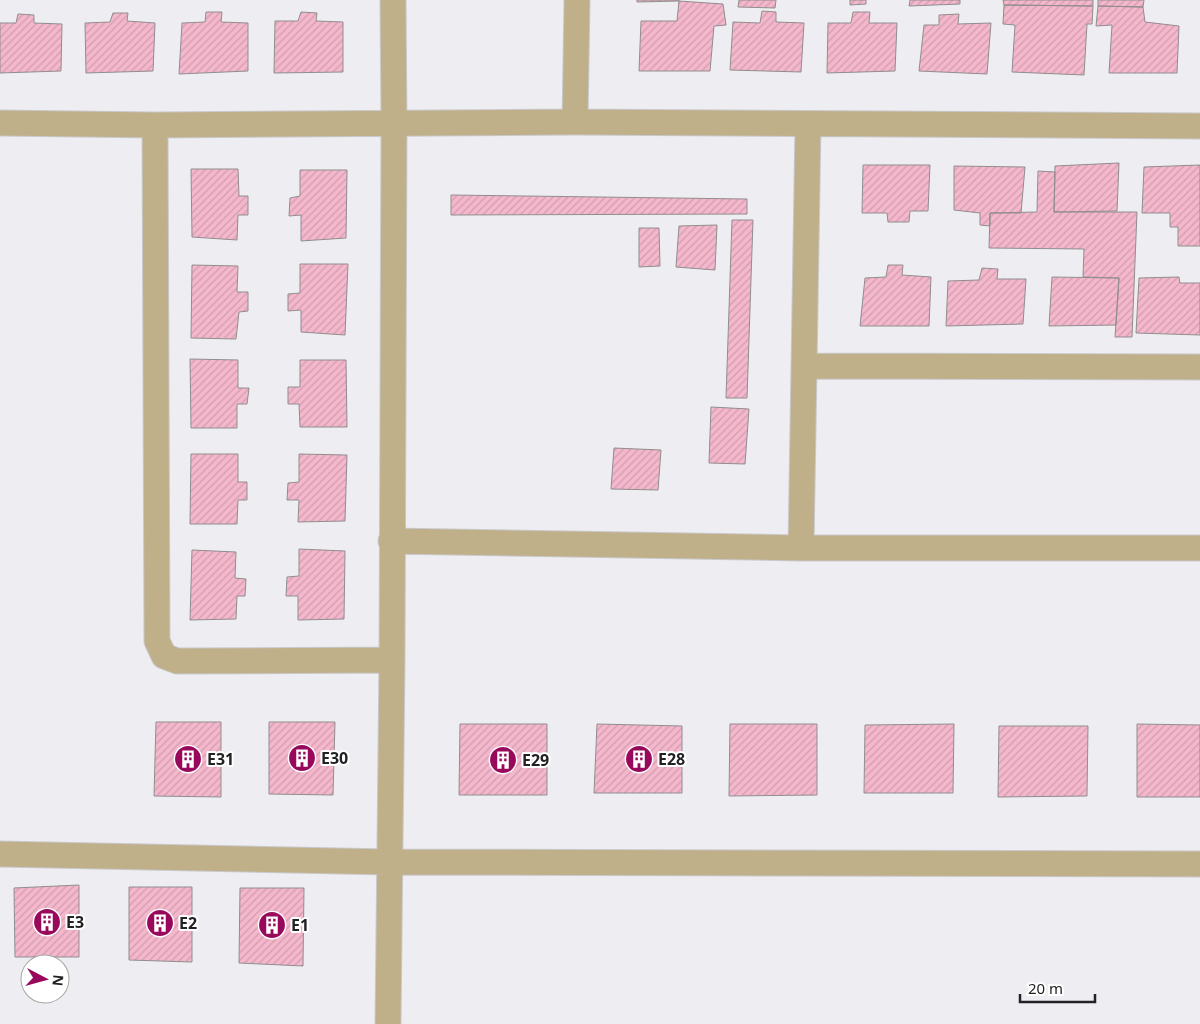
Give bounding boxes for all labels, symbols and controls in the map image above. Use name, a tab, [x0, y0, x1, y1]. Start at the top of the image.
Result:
building icon: E30	[287, 743, 317, 773]
building icon: E31	[173, 744, 203, 774]
building icon: E28	[624, 744, 654, 774]
building icon: E29	[488, 745, 518, 775]
place label: E30	[321, 747, 348, 769]
place label: E31	[207, 748, 234, 770]
place label: E28	[658, 748, 685, 770]
place label: E29	[522, 749, 549, 771]
building icon: E3	[32, 907, 62, 937]
building icon: E2	[145, 908, 175, 938]
building icon: E1	[257, 910, 287, 940]
place label: E3	[66, 911, 84, 933]
place label: E2	[179, 912, 197, 934]
place label: E1	[291, 914, 309, 936]
north arrow	[20, 954, 70, 1004]
scale bar	[1020, 972, 1095, 1004]
text: N	[48, 974, 68, 987]
text: 20 m	[1028, 978, 1063, 998]

